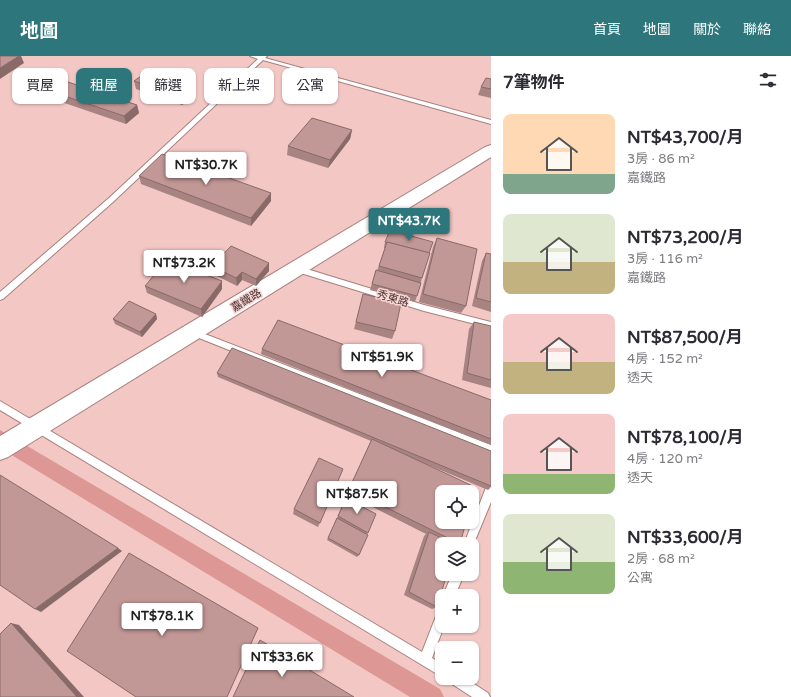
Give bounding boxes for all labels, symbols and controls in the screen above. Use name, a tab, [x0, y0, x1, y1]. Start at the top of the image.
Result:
text: 地圖	[20, 20, 58, 42]
text: 首頁	[593, 21, 621, 38]
text: 地圖	[643, 21, 671, 38]
text: 關於	[693, 21, 721, 38]
text: 聯絡	[743, 21, 771, 38]
chip: 買屋	[12, 68, 68, 104]
chip: 租屋	[76, 68, 132, 104]
chip: 篩選	[140, 68, 196, 104]
chip: 新上架	[204, 68, 274, 104]
chip: 公寓	[282, 68, 338, 104]
icon: filters	[757, 69, 779, 91]
text: 7筆物件	[503, 72, 565, 93]
text: NT$43,700/月	[627, 127, 744, 148]
icon: home	[535, 130, 583, 178]
text: 3房 · 86 m²	[627, 151, 695, 167]
pin: NT$30.7K	[165, 152, 247, 186]
text: NT$30.7K	[175, 157, 237, 173]
text: 嘉鐵路	[627, 170, 666, 186]
pin: NT$43.7K	[368, 208, 450, 242]
text: NT$43.7K	[378, 213, 440, 229]
text: NT$73,200/月	[627, 227, 744, 248]
icon: home	[535, 230, 583, 278]
pin: NT$73.2K	[143, 250, 225, 284]
text: 3房 · 116 m²	[627, 251, 703, 267]
text: NT$73.2K	[153, 255, 215, 271]
text: 嘉鐵路	[627, 270, 666, 286]
street label: 嘉鐵路	[229, 286, 264, 314]
street label: 秀東路	[375, 287, 411, 310]
text: NT$87,500/月	[627, 327, 743, 348]
icon: home	[535, 330, 583, 378]
pin: NT$51.9K	[341, 344, 423, 378]
text: NT$51.9K	[351, 349, 413, 365]
text: 4房 · 152 m²	[627, 351, 703, 367]
text: 透天	[627, 370, 653, 386]
text: NT$78,100/月	[627, 427, 744, 448]
icon: home	[535, 430, 583, 478]
text: 4房 · 120 m²	[627, 451, 703, 467]
text: 透天	[627, 470, 653, 486]
pin: NT$87.5K	[316, 481, 398, 515]
map controls	[435, 485, 479, 685]
button: locate	[435, 485, 479, 529]
text: NT$87.5K	[326, 486, 388, 502]
text: NT$33,600/月	[627, 527, 744, 548]
icon: home	[535, 530, 583, 578]
button: layers	[435, 537, 479, 581]
text: 2房 · 68 m²	[627, 551, 695, 567]
text: 公寓	[627, 570, 653, 586]
button: +	[435, 589, 479, 633]
pin: NT$78.1K	[121, 603, 203, 637]
text: NT$78.1K	[131, 608, 193, 624]
button: −	[435, 641, 479, 685]
pin: NT$33.6K	[241, 644, 323, 678]
text: NT$33.6K	[251, 649, 313, 665]

